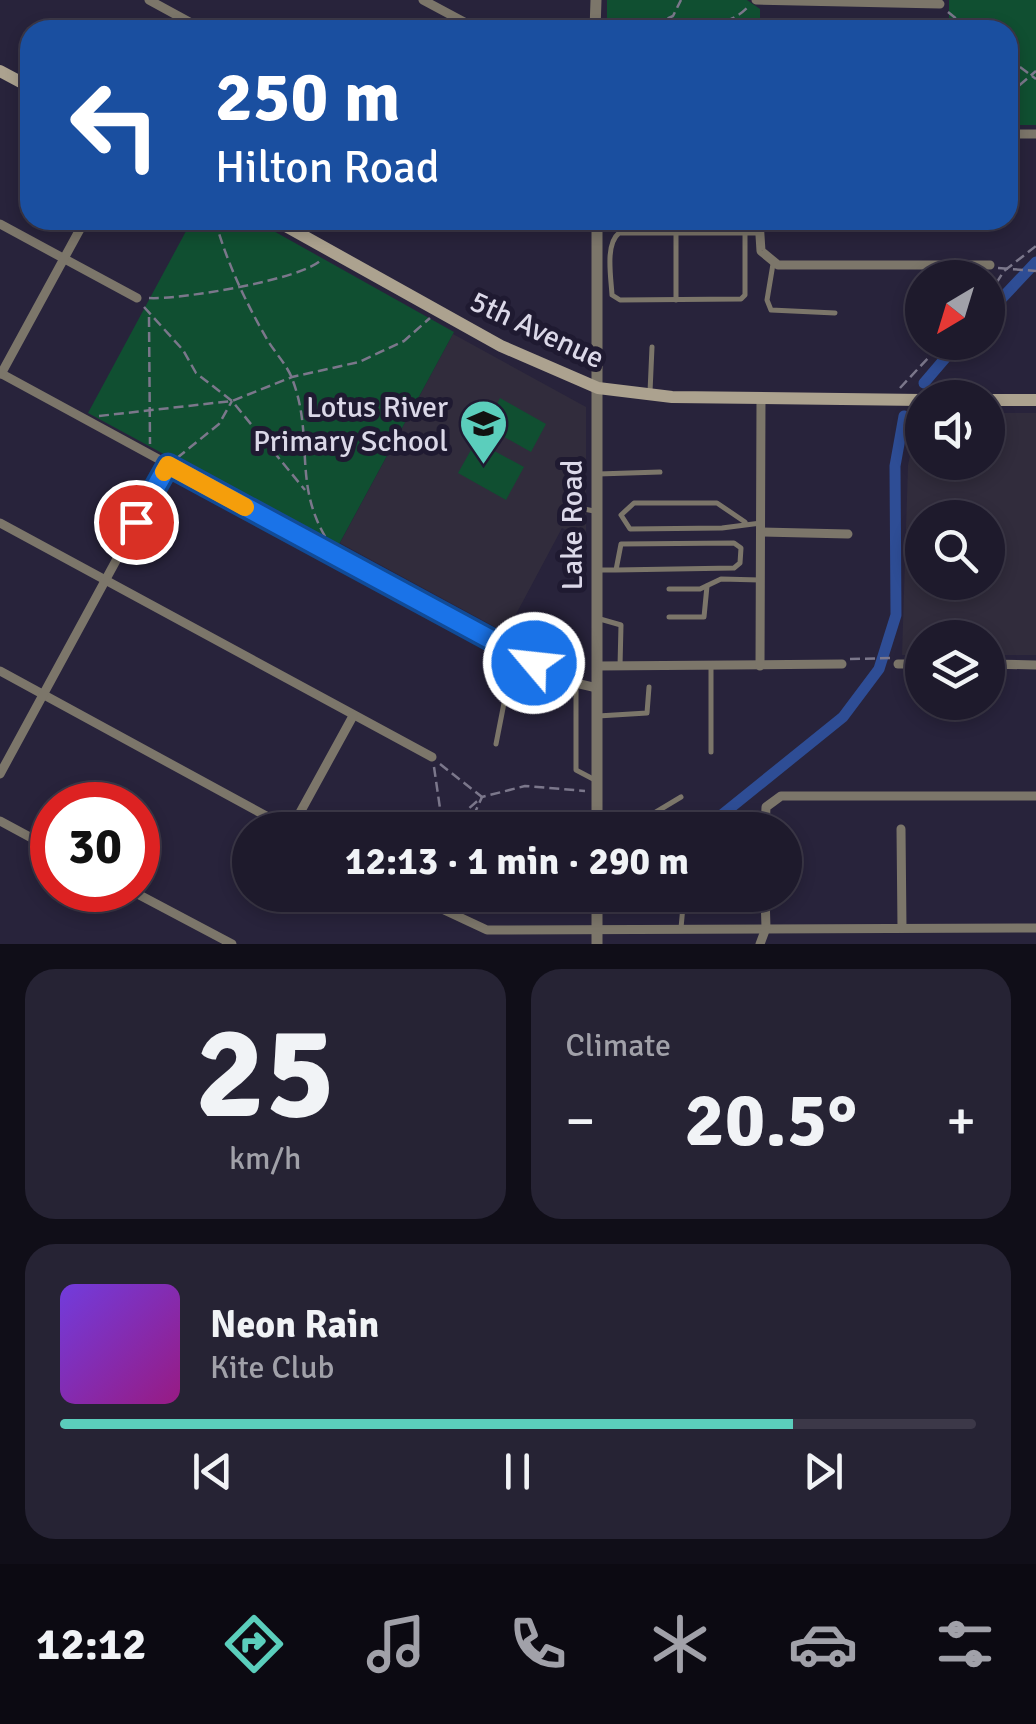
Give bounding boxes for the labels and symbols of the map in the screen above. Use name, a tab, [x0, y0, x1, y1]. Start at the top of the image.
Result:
north arrow	[905, 260, 1005, 360]
street label: 5th Avenue	[464, 283, 610, 377]
place label: Lotus River Primary School	[253, 389, 448, 460]
school or university icon: Lotus River Primary School	[457, 398, 509, 466]
street label: Lake Road	[554, 460, 591, 590]
pin	[94, 480, 179, 565]
position arrow	[482, 611, 586, 715]
speed limit sign: 30	[30, 782, 160, 912]

